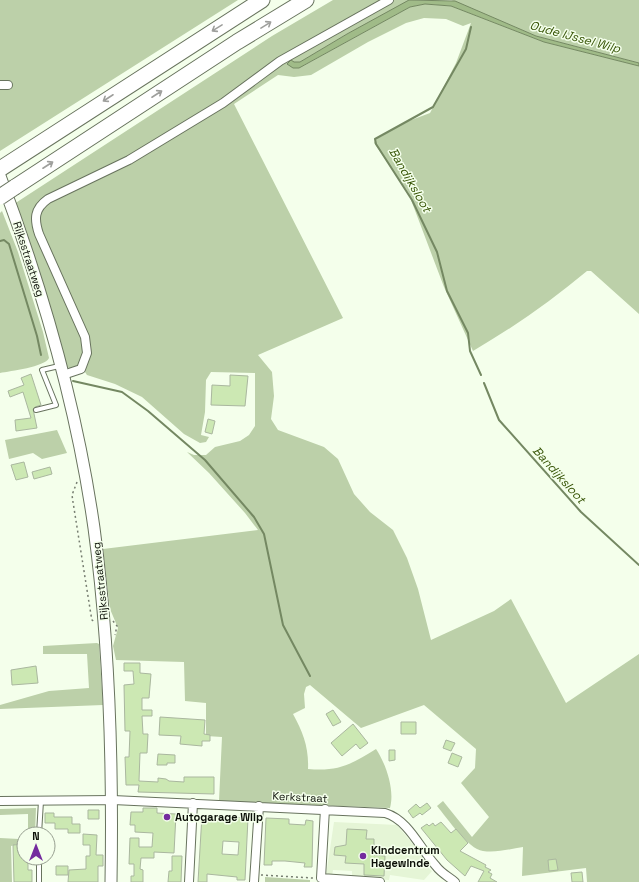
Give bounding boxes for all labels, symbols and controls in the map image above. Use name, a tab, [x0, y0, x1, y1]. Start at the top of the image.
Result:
water label: Oude IJssel Wilp	[528, 17, 623, 57]
one-way arrow	[260, 20, 272, 28]
one-way arrow	[212, 24, 223, 32]
one-way arrow	[151, 90, 162, 99]
one-way arrow	[102, 95, 114, 103]
water label: Bandijksloot	[385, 145, 436, 216]
one-way arrow	[42, 161, 53, 170]
street label: Rijksstraatweg	[10, 220, 48, 298]
water label: Bandijksloot	[529, 443, 590, 508]
street label: Rijksstraatweg	[89, 541, 111, 621]
street label: Kerkstraat	[272, 789, 328, 805]
place label: Autogarage Wilp	[175, 810, 263, 824]
marker: Autogarage Wilp	[162, 812, 172, 822]
north arrow	[16, 826, 56, 866]
text: N	[32, 829, 40, 843]
place label: Kindcentrum Hagewinde	[371, 843, 440, 870]
marker: Kindcentrum Hagewinde	[358, 851, 368, 861]

